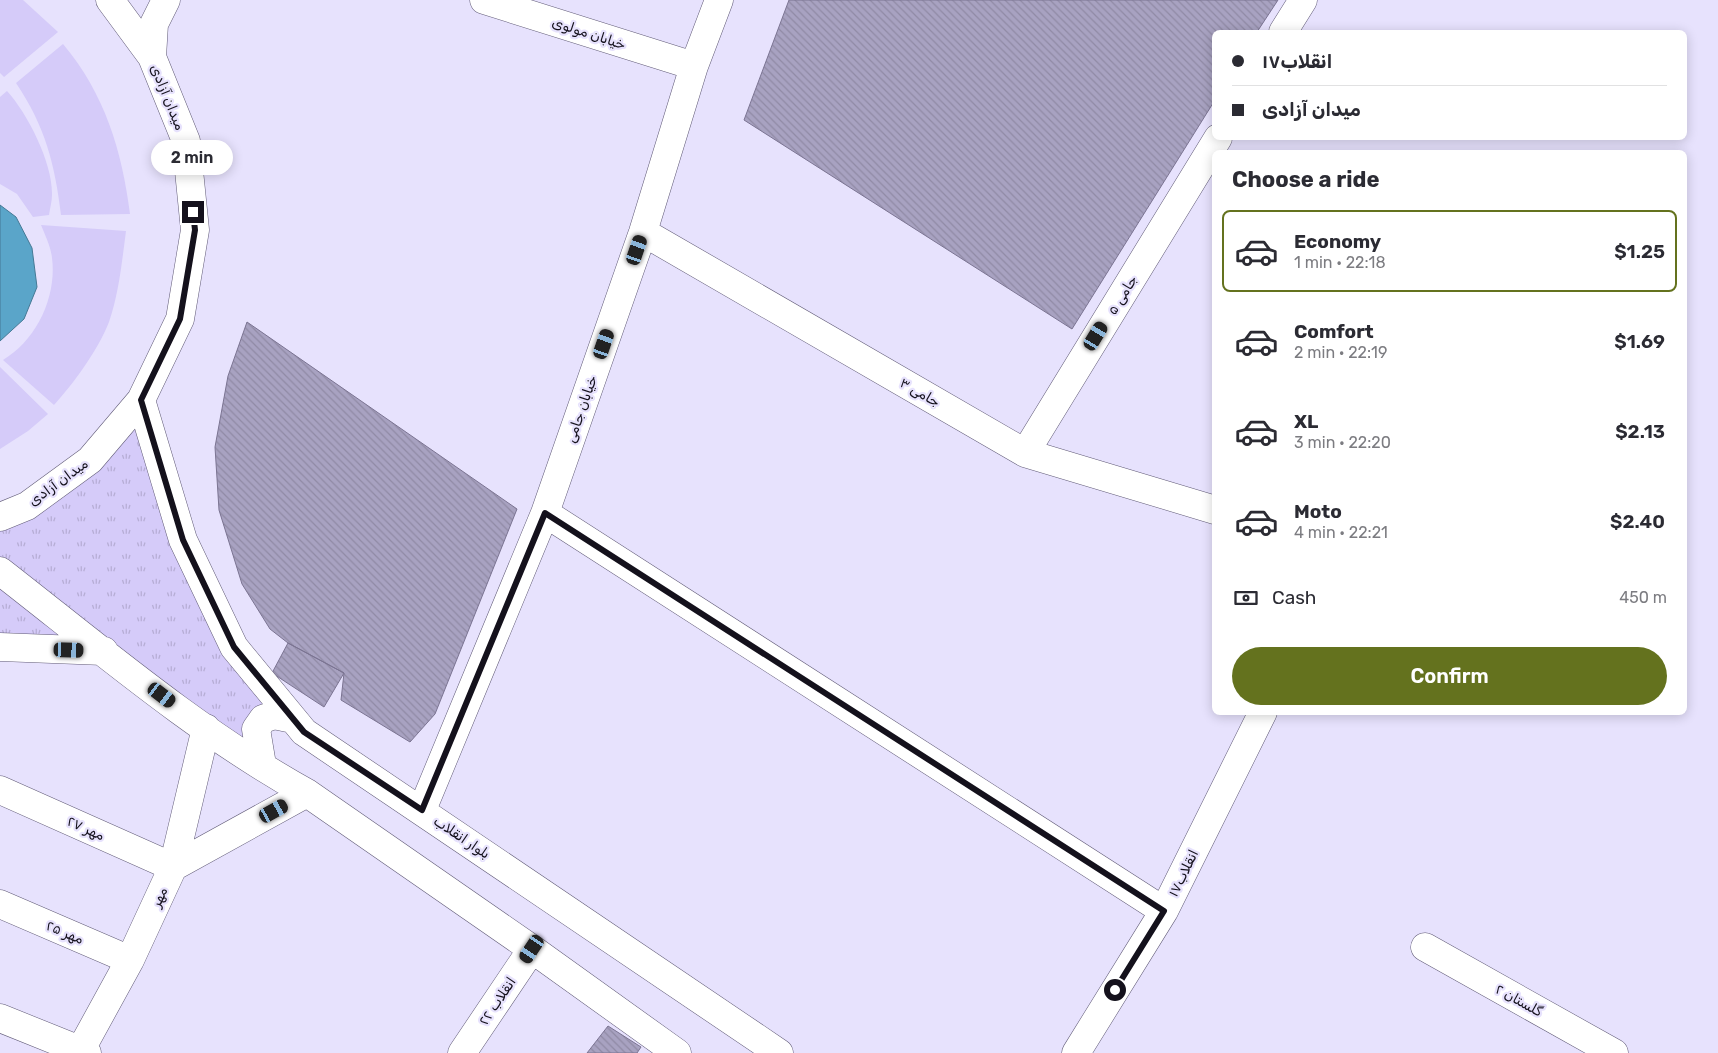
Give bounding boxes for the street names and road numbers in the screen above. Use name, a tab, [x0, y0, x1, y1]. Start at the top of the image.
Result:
street label: خیابان مولوی	[550, 14, 628, 53]
street label: میدان آزادی	[147, 62, 189, 133]
street label: جامی ۵	[1104, 272, 1141, 318]
street label: خیابان جامی	[562, 373, 601, 445]
street label: جامی ۳	[897, 374, 943, 411]
street label: میدان آزادی	[25, 455, 92, 510]
street label: بلوار انقلاب	[430, 812, 493, 862]
street label: مهر ۲۷	[64, 813, 107, 844]
street label: انقلاب۱۷	[1165, 847, 1202, 900]
street label: مهر	[147, 884, 172, 911]
street label: مهر ۲۵	[43, 917, 86, 948]
street label: انقلاب ۲۲	[475, 974, 520, 1029]
street label: گلستان ۲	[1492, 981, 1546, 1021]

